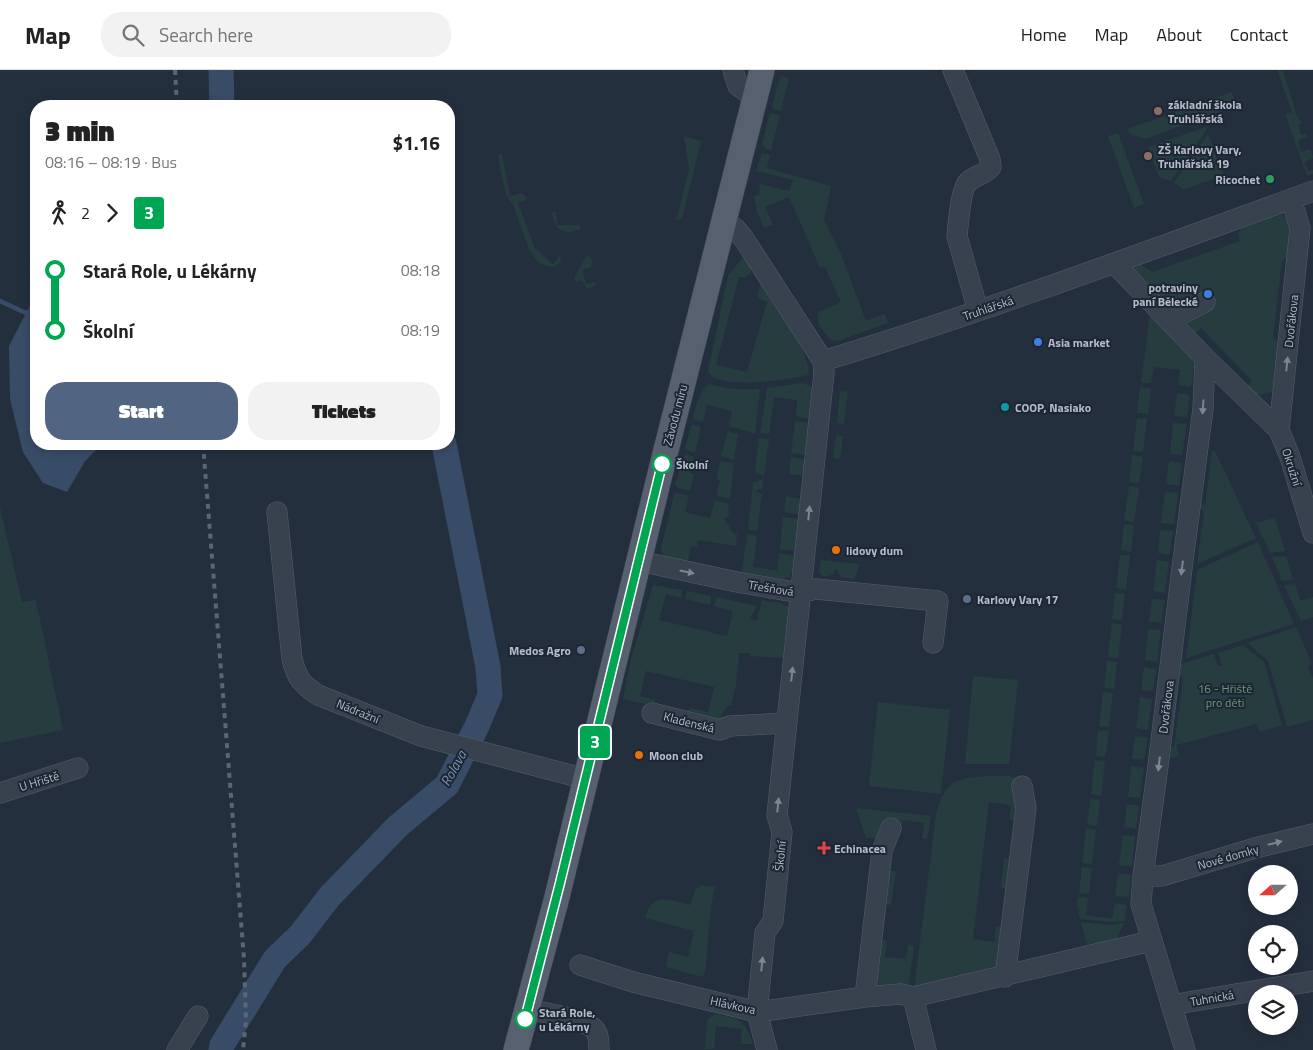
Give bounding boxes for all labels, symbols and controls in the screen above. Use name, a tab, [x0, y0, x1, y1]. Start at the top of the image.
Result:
search box	[101, 12, 451, 57]
text: Map	[25, 17, 71, 53]
text: Search here	[159, 20, 253, 49]
icon: search	[119, 21, 147, 49]
text: Home	[1021, 21, 1067, 48]
text: Map	[1095, 21, 1128, 48]
text: About	[1156, 21, 1202, 48]
text: Contact	[1230, 21, 1288, 48]
place label: základní škola Truhlářská	[1168, 95, 1242, 128]
marker: základní škola Truhlářská	[1152, 105, 1164, 117]
text: 3 min	[45, 109, 115, 152]
text: $1.16	[393, 128, 440, 157]
place label: ZŠ Karlovy Vary, Truhlářská 19	[1158, 140, 1242, 173]
text: 08:16 – 08:19 · Bus	[45, 150, 177, 174]
marker: ZŠ Karlovy Vary, Truhlářská 19	[1142, 150, 1154, 162]
place label: Ricochet	[1215, 170, 1261, 189]
marker: Ricochet	[1264, 173, 1276, 185]
icon: walk	[45, 199, 73, 227]
icon: forward	[98, 199, 126, 227]
text: 3	[144, 199, 154, 226]
text: 2	[81, 201, 90, 225]
text: Stará Role, u Lékárny	[83, 256, 256, 285]
text: 08:18	[401, 258, 440, 282]
place label: potraviny paní Bělecké	[1133, 278, 1198, 311]
marker: potraviny paní Bělecké	[1202, 288, 1214, 300]
street label: Truhlářská	[960, 290, 1016, 326]
street label: Dvořákova	[1279, 293, 1303, 349]
text: Školní	[83, 316, 134, 345]
text: 08:19	[401, 318, 440, 342]
place label: Asia market	[1048, 333, 1111, 352]
marker: Asia market	[1032, 336, 1044, 348]
one-way arrow	[1283, 356, 1291, 372]
button: Start	[45, 382, 238, 440]
button: Tickets	[248, 382, 440, 440]
street label: Závodu míru	[658, 382, 692, 448]
place label: COOP, Nasiako	[1015, 398, 1091, 417]
one-way arrow	[1198, 399, 1206, 415]
marker: COOP, Nasiako	[999, 401, 1011, 413]
street label: Okružní	[1277, 446, 1307, 490]
marker: Školní	[652, 454, 672, 474]
place label: Školní	[676, 455, 709, 474]
one-way arrow	[805, 504, 813, 520]
place label: lidovy dum	[846, 541, 903, 560]
marker: lidovy dum	[830, 544, 842, 556]
one-way arrow	[1178, 560, 1186, 576]
one-way arrow	[679, 568, 694, 576]
street label: Třešňová	[747, 575, 795, 601]
place label: Karlovy Vary 17	[977, 590, 1058, 609]
marker: Karlovy Vary 17	[961, 593, 973, 605]
place label: Medos Agro	[509, 641, 571, 660]
marker: Medos Agro	[575, 644, 587, 656]
one-way arrow	[788, 666, 796, 682]
street label: Dvořákova	[1153, 679, 1179, 735]
park label: 16 - Hřiště pro děti	[1198, 679, 1252, 712]
street label: Nádražní	[333, 694, 384, 729]
street label: Kladenská	[662, 707, 716, 737]
line badge: 3	[579, 726, 611, 758]
text: 3	[590, 728, 600, 755]
water label: Rolava	[435, 745, 472, 790]
place label: Moon club	[649, 746, 703, 765]
marker: Moon club	[633, 749, 645, 761]
one-way arrow	[1155, 756, 1163, 772]
street label: U Hřiště	[17, 766, 61, 796]
one-way arrow	[774, 797, 782, 813]
street label: Školní	[769, 839, 791, 872]
place label: Echinacea	[834, 839, 886, 858]
street label: Nové domky	[1195, 839, 1261, 875]
one-way arrow	[1267, 839, 1282, 847]
marker: Echinacea	[818, 842, 830, 854]
north arrow	[1248, 865, 1298, 915]
map controls	[1248, 865, 1298, 1035]
button: locate	[1248, 925, 1298, 975]
one-way arrow	[758, 955, 766, 971]
street label: Tuhnická	[1189, 985, 1235, 1011]
button: layers	[1248, 985, 1298, 1035]
street label: Hlávkova	[708, 991, 758, 1019]
place label: Stará Role, u Lékárny	[539, 1003, 595, 1036]
marker: Stará Role, u Lékárny	[515, 1009, 535, 1029]

